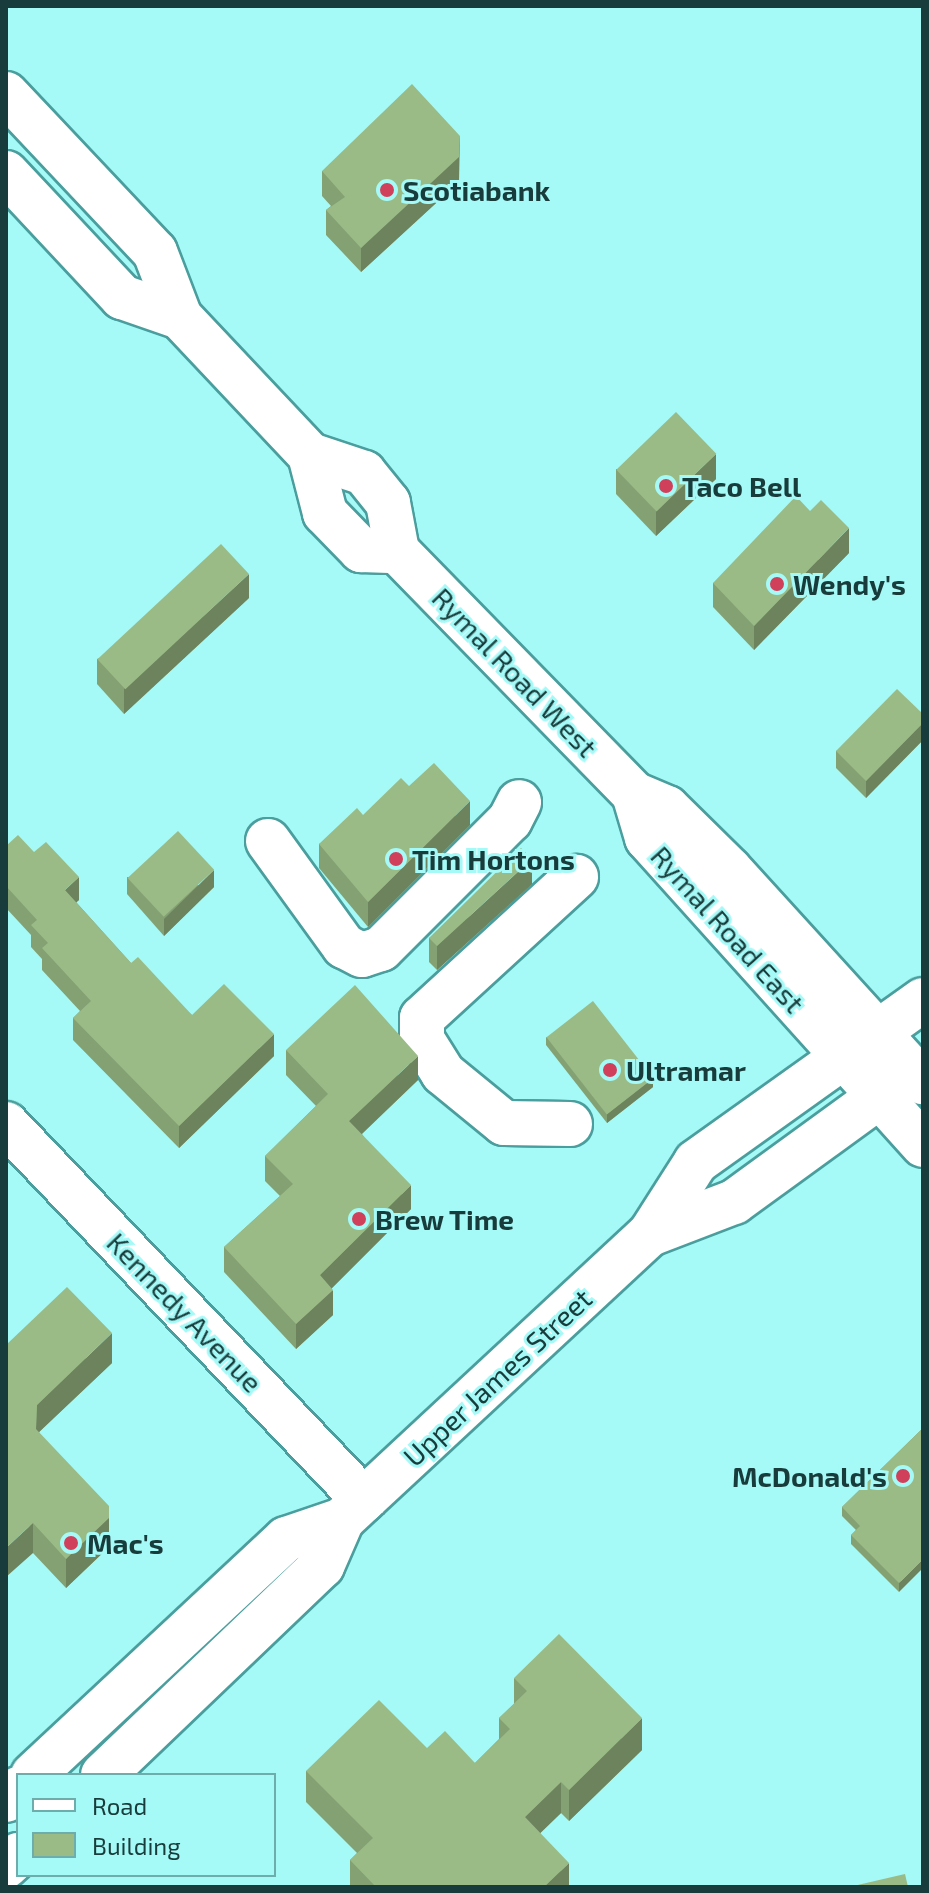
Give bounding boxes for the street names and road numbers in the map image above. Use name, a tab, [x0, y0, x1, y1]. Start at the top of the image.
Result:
street label: Rymal Road West	[425, 580, 605, 764]
street label: Rymal Road East	[644, 839, 812, 1019]
street label: Kennedy Avenue	[100, 1225, 270, 1399]
street label: Upper James Street	[395, 1281, 599, 1473]

